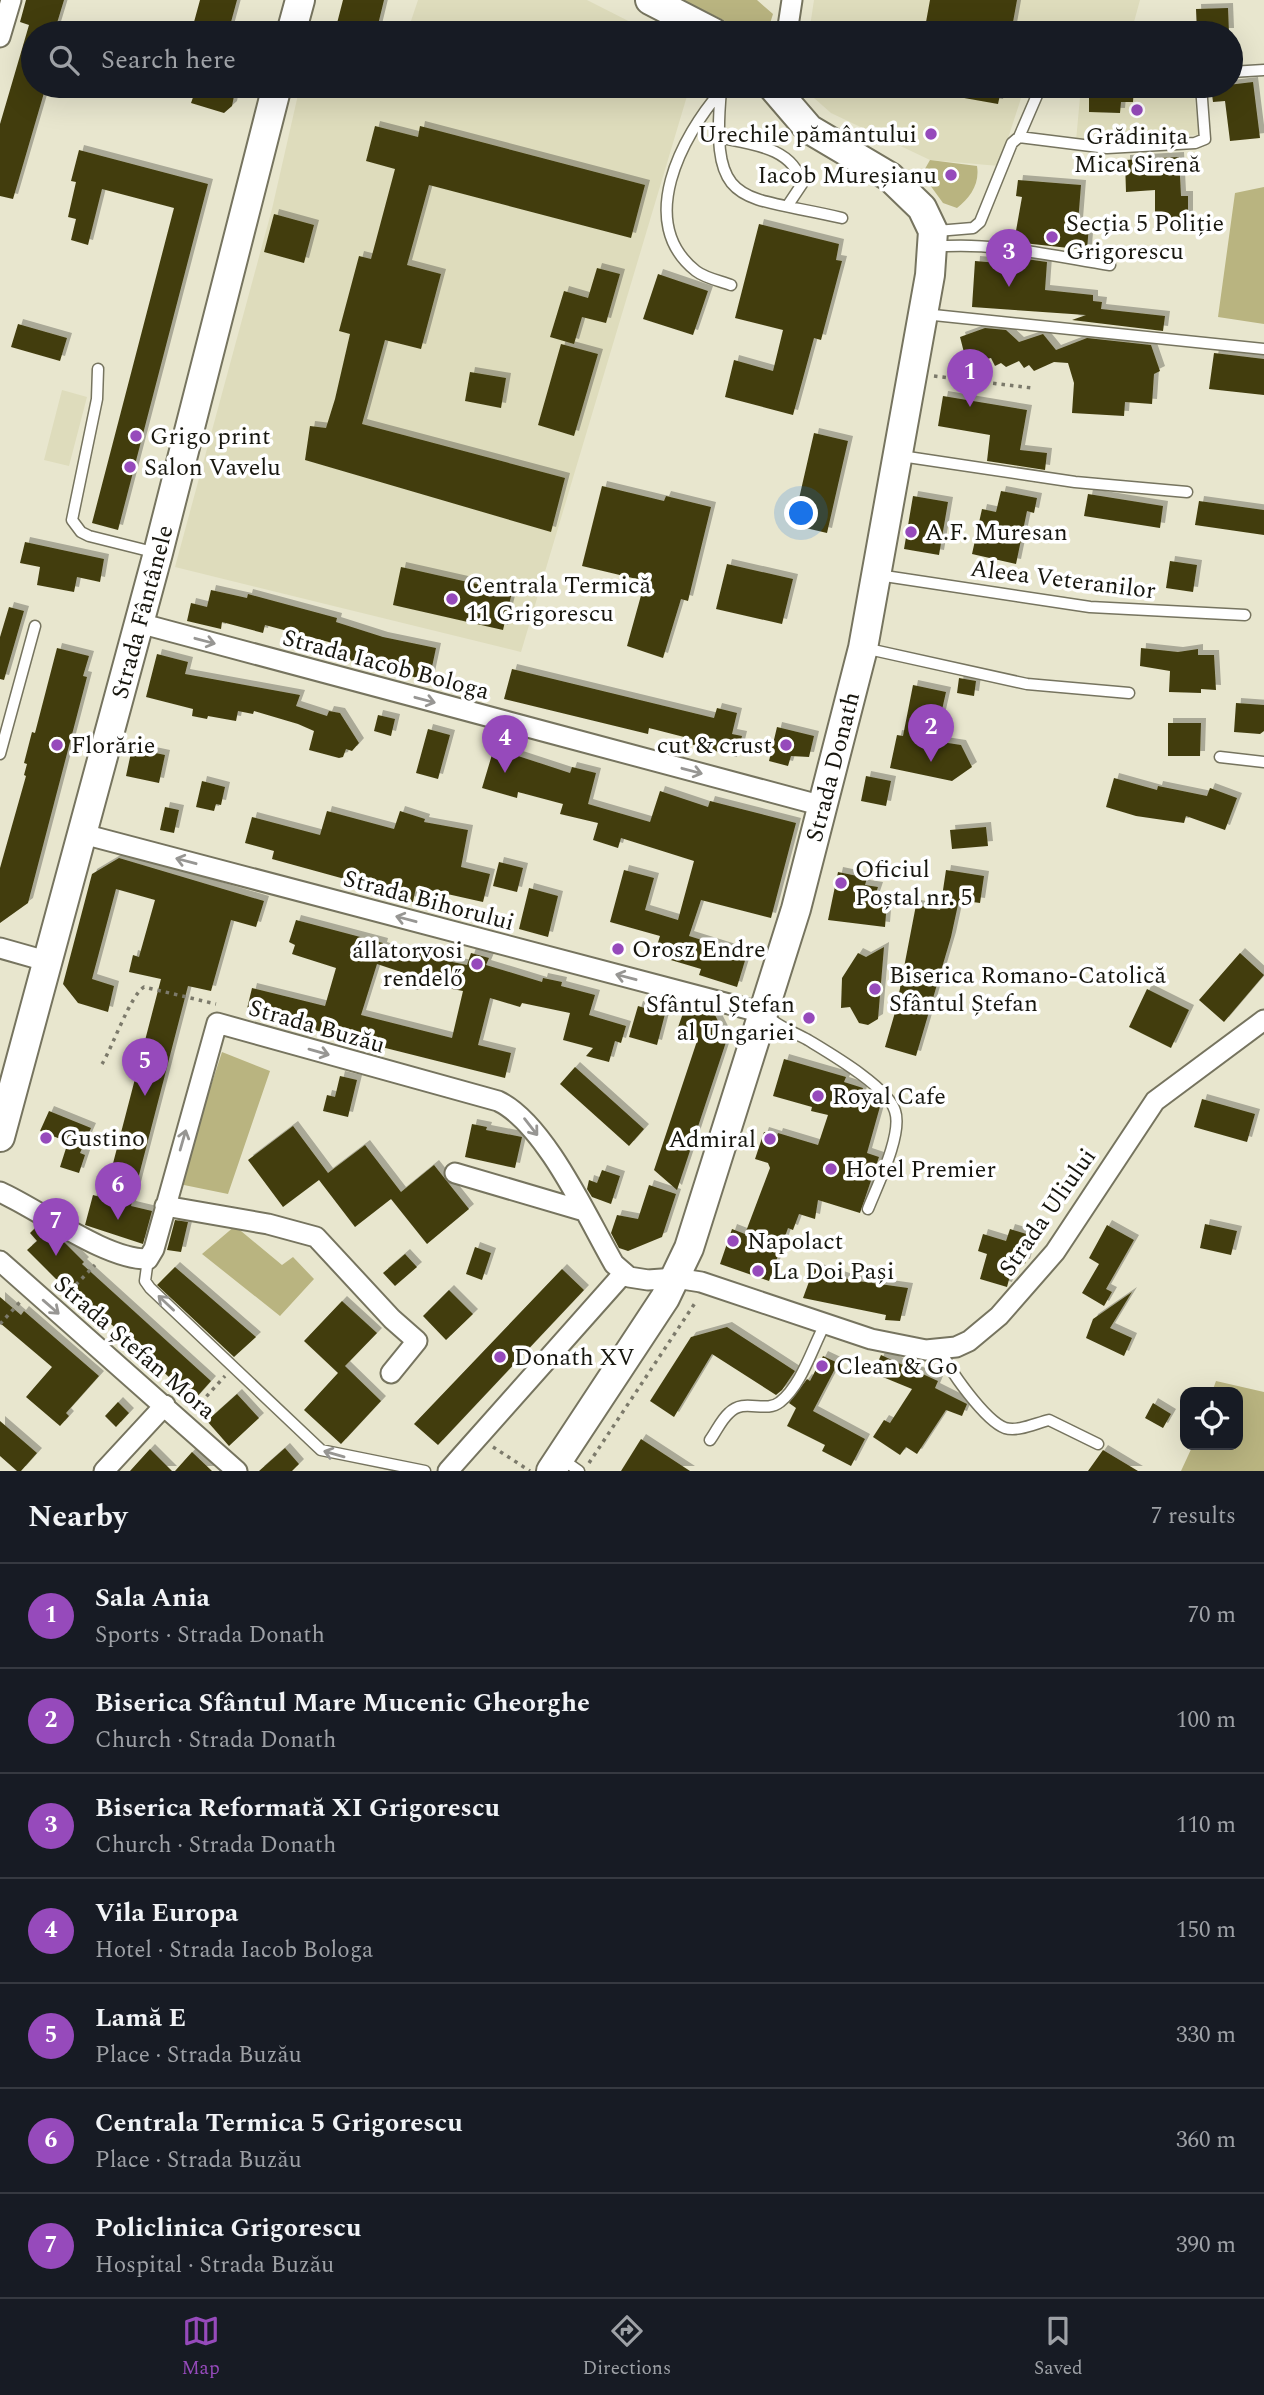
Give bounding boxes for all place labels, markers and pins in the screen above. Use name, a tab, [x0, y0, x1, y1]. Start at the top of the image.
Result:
marker: Grădinița Mica Sirenă	[1129, 102, 1145, 118]
place label: Urechile pământului	[698, 117, 917, 153]
place label: Grădinița Mica Sirenă	[1074, 119, 1201, 183]
marker: Urechile pământului	[923, 126, 939, 142]
place label: Iacob Mureșianu	[757, 158, 937, 194]
marker: Iacob Mureșianu	[943, 167, 959, 183]
place label: Secția 5 Poliție Grigorescu	[1066, 206, 1224, 270]
pin: 3	[986, 229, 1032, 287]
marker: Secția 5 Poliție Grigorescu	[1044, 229, 1060, 245]
pin: 1	[947, 349, 993, 407]
place label: Grigo print	[150, 419, 270, 455]
marker: Grigo print	[128, 428, 144, 444]
place label: Salon Vavelu	[144, 450, 281, 486]
marker: Salon Vavelu	[122, 459, 138, 475]
place label: A.F. Muresan	[925, 515, 1068, 551]
marker: A.F. Muresan	[903, 524, 919, 540]
place label: Centrala Termică 11 Grigorescu	[466, 568, 652, 632]
marker: Centrala Termică 11 Grigorescu	[444, 591, 460, 607]
pin: 2	[908, 704, 954, 762]
pin: 4	[482, 715, 528, 773]
place label: Florărie	[71, 728, 155, 764]
place label: cut & crust	[657, 728, 772, 764]
marker: Florărie	[49, 737, 65, 753]
marker: cut & crust	[778, 737, 794, 753]
place label: Oficiul Poștal nr. 5	[855, 852, 972, 916]
marker: Oficiul Poștal nr. 5	[833, 875, 849, 891]
place label: Orosz Endre	[632, 932, 766, 968]
place label: állatorvosi rendelő	[352, 933, 463, 997]
marker: Orosz Endre	[610, 941, 626, 957]
marker: állatorvosi rendelő	[469, 956, 485, 972]
place label: Biserica Romano-Catolică Sfântul Ștefan	[889, 958, 1166, 1022]
marker: Biserica Romano-Catolică Sfântul Ștefan	[867, 981, 883, 997]
place label: Sfântul Ștefan al Ungariei	[646, 987, 795, 1051]
marker: Sfântul Ștefan al Ungariei	[801, 1010, 817, 1026]
pin: 5	[122, 1038, 168, 1096]
place label: Royal Cafe	[832, 1079, 946, 1115]
marker: Royal Cafe	[810, 1088, 826, 1104]
place label: Gustino	[60, 1121, 145, 1157]
place label: Admiral	[669, 1122, 756, 1158]
marker: Gustino	[38, 1130, 54, 1146]
marker: Admiral	[762, 1131, 778, 1147]
place label: Hotel Premier	[845, 1152, 996, 1188]
marker: Hotel Premier	[823, 1161, 839, 1177]
pin: 6	[95, 1162, 141, 1220]
pin: 7	[33, 1198, 79, 1256]
place label: Napolact	[747, 1224, 843, 1260]
marker: Napolact	[725, 1233, 741, 1249]
place label: La Doi Pași	[772, 1254, 894, 1290]
marker: La Doi Pași	[750, 1263, 766, 1279]
place label: Donath XV	[514, 1340, 635, 1376]
marker: Donath XV	[492, 1349, 508, 1365]
place label: Clean & Go	[836, 1349, 958, 1385]
marker: Clean & Go	[814, 1358, 830, 1374]

